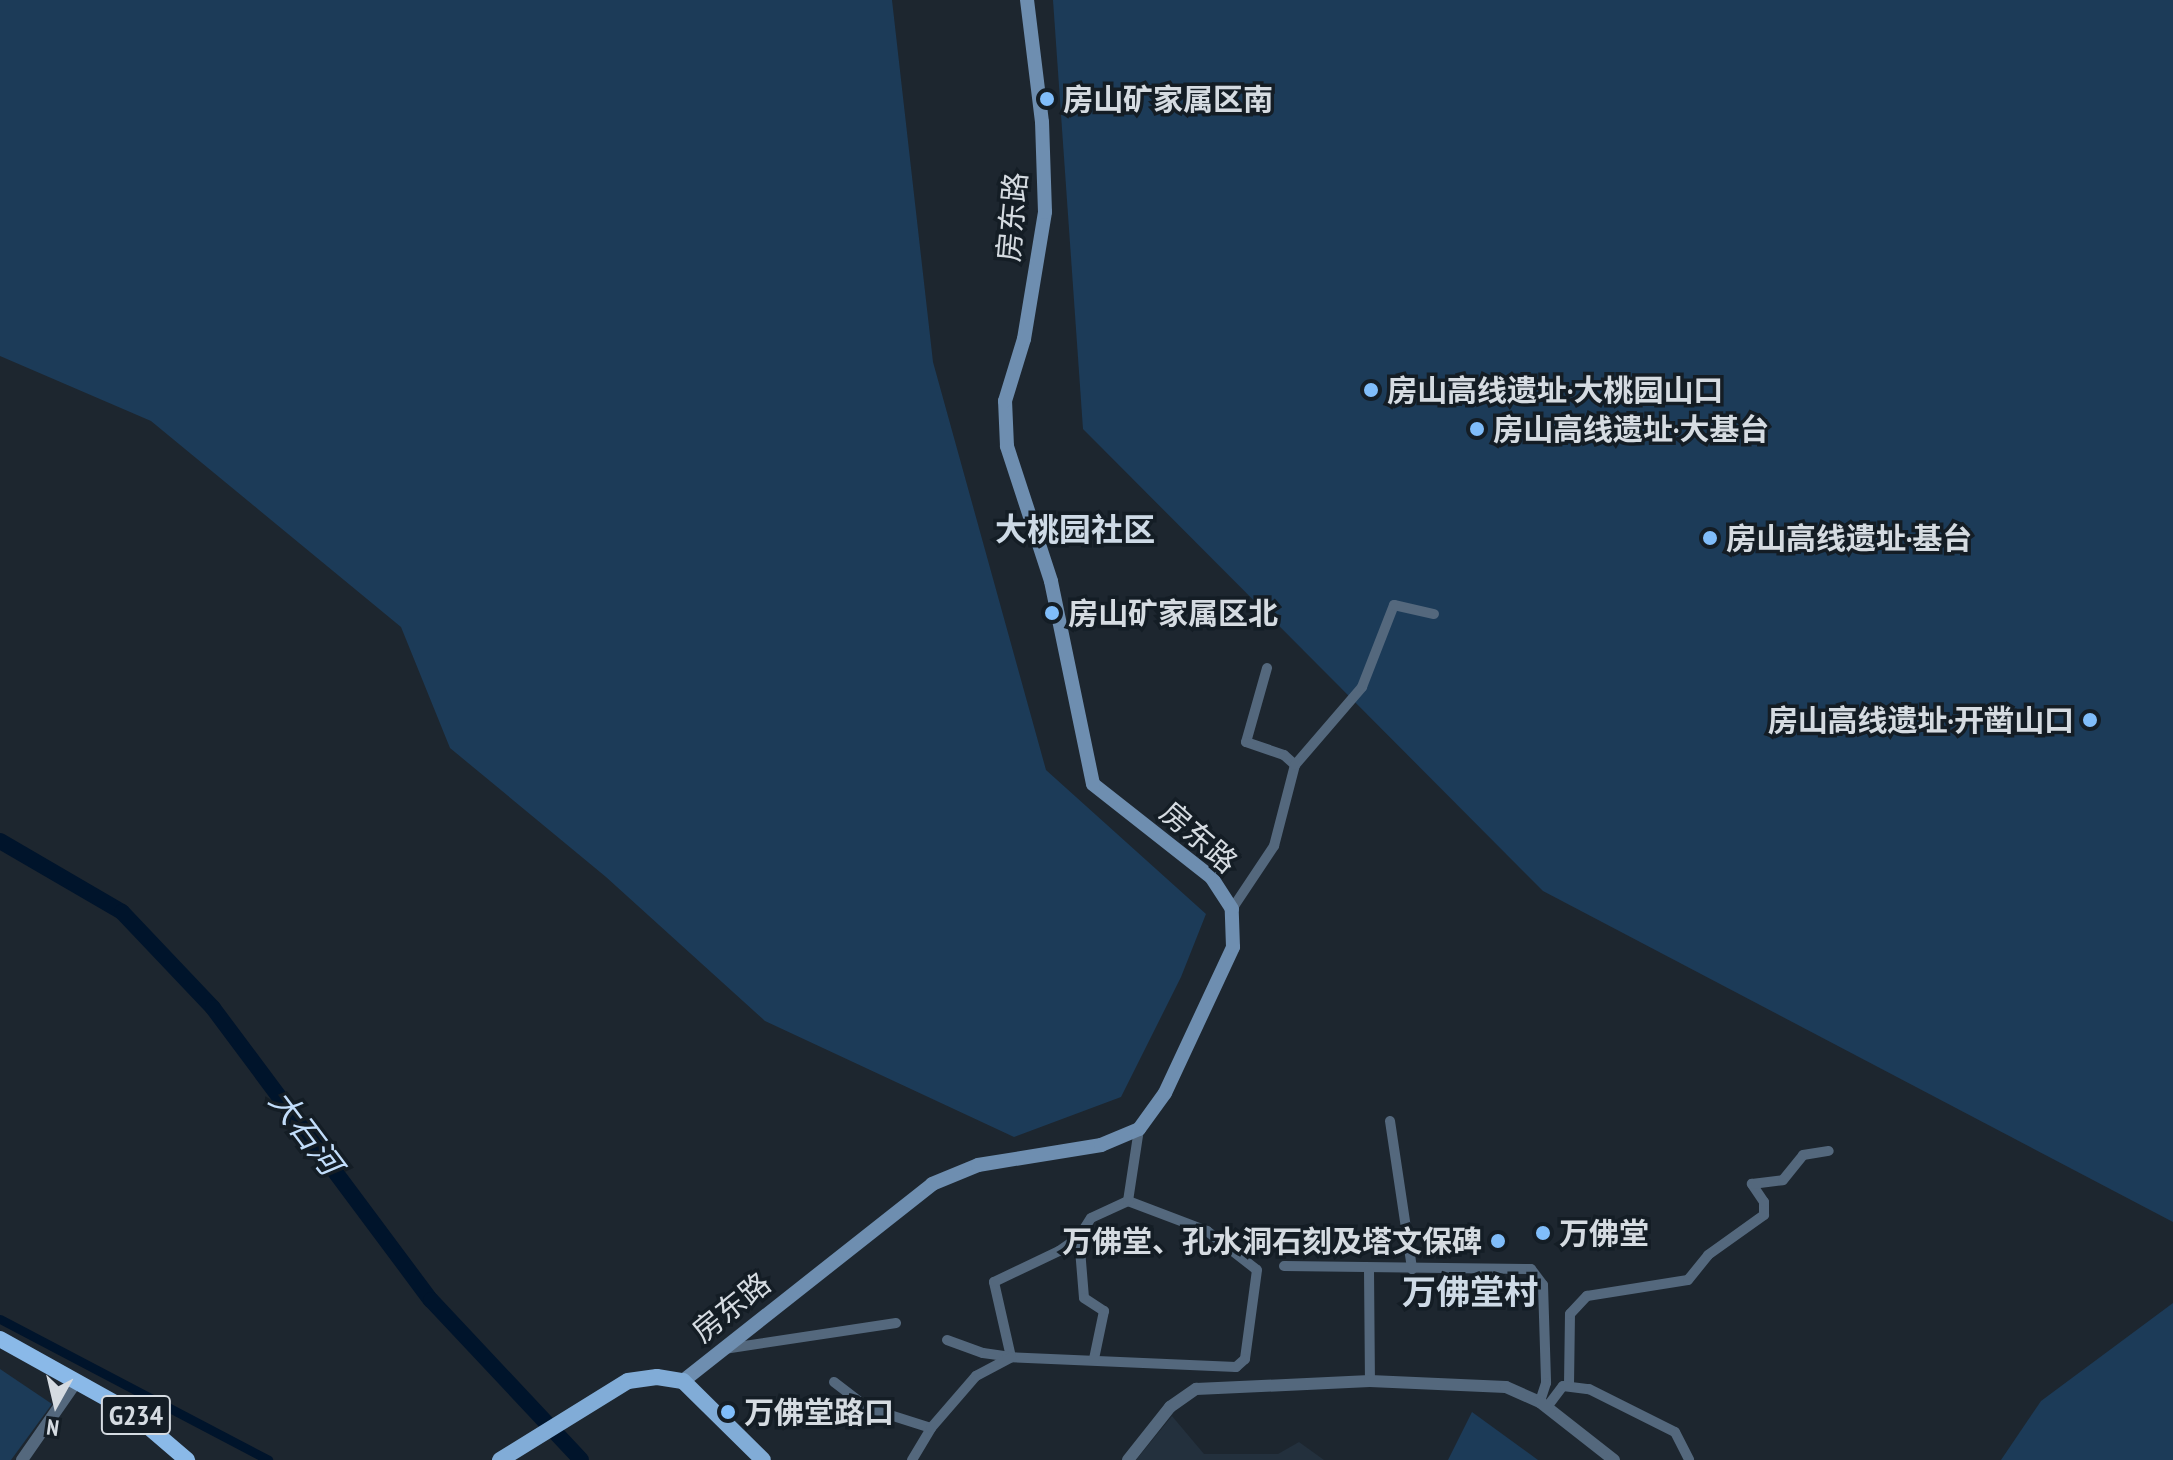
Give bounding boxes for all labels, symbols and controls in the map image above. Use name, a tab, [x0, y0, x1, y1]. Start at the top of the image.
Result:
place label: 房山矿家属区南	[1063, 81, 1273, 117]
marker: 房山矿家属区南	[1038, 90, 1056, 108]
street label: 房东路	[990, 171, 1034, 263]
place label: 房山高线遗址·大桃园山口	[1387, 372, 1723, 408]
marker: 房山高线遗址·大桃园山口	[1362, 381, 1380, 399]
place label: 房山高线遗址·大基台	[1493, 411, 1769, 447]
marker: 房山高线遗址·大基台	[1468, 420, 1486, 438]
district label: 大桃园社区	[995, 510, 1155, 548]
place label: 房山高线遗址·基台	[1726, 520, 1972, 556]
marker: 房山高线遗址·基台	[1701, 529, 1719, 547]
place label: 房山矿家属区北	[1068, 595, 1278, 631]
marker: 房山矿家属区北	[1043, 604, 1061, 622]
place label: 房山高线遗址·开凿山口	[1768, 702, 2074, 738]
marker: 房山高线遗址·开凿山口	[2081, 711, 2099, 729]
street label: 房东路	[1153, 794, 1245, 880]
water label: 大石河	[262, 1082, 350, 1182]
place label: 万佛堂	[1559, 1215, 1649, 1251]
place label: 万佛堂、孔水洞石刻及塔文保碑	[1062, 1223, 1482, 1259]
marker: 万佛堂	[1534, 1224, 1552, 1242]
marker: 万佛堂、孔水洞石刻及塔文保碑	[1489, 1232, 1507, 1250]
street label: 房东路	[685, 1265, 777, 1349]
district label: 万佛堂村	[1402, 1272, 1538, 1312]
north arrow	[16, 1364, 96, 1444]
road number: G234	[100, 1391, 172, 1439]
place label: 万佛堂路口	[744, 1394, 894, 1430]
marker: 万佛堂路口	[719, 1403, 737, 1421]
text: N	[45, 1413, 61, 1442]

